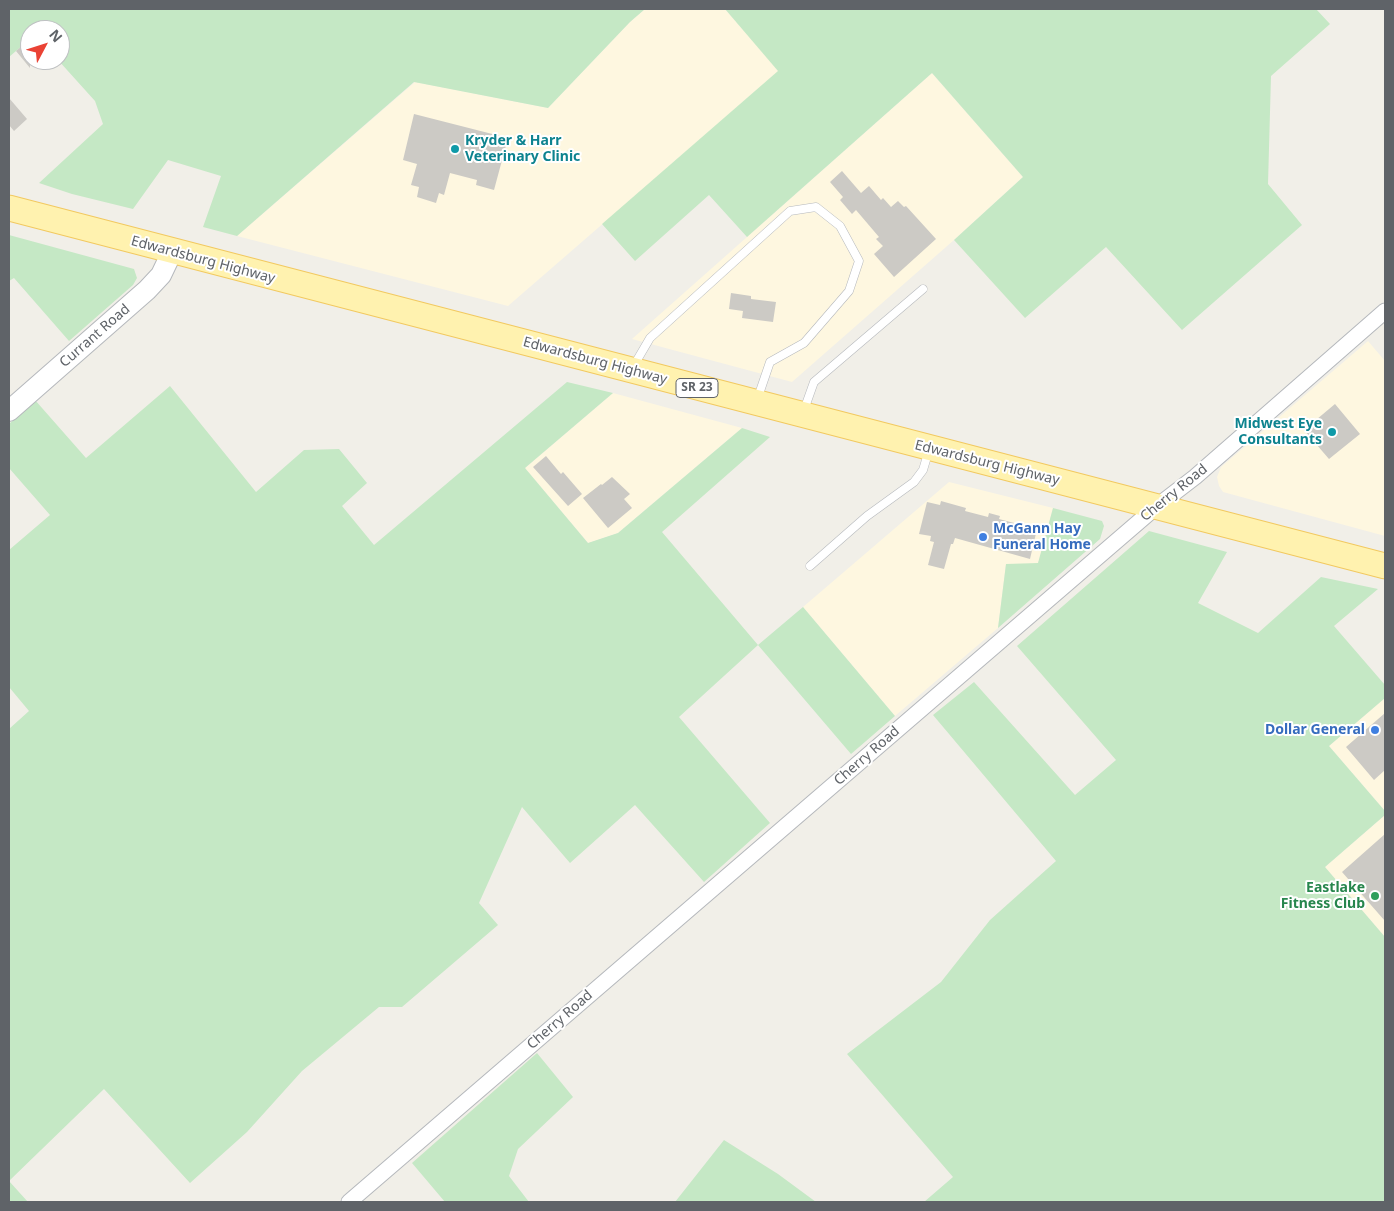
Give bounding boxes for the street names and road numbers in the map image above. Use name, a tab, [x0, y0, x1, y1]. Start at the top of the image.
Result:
street label: Edwardsburg Highway	[129, 233, 277, 287]
street label: Currant Road	[56, 301, 134, 371]
street label: Edwardsburg Highway	[521, 334, 669, 388]
road number: SR 23	[676, 378, 718, 398]
street label: Edwardsburg Highway	[913, 437, 1061, 489]
street label: Cherry Road	[1137, 461, 1211, 525]
street label: Cherry Road	[831, 723, 903, 789]
street label: Cherry Road	[524, 987, 596, 1053]

